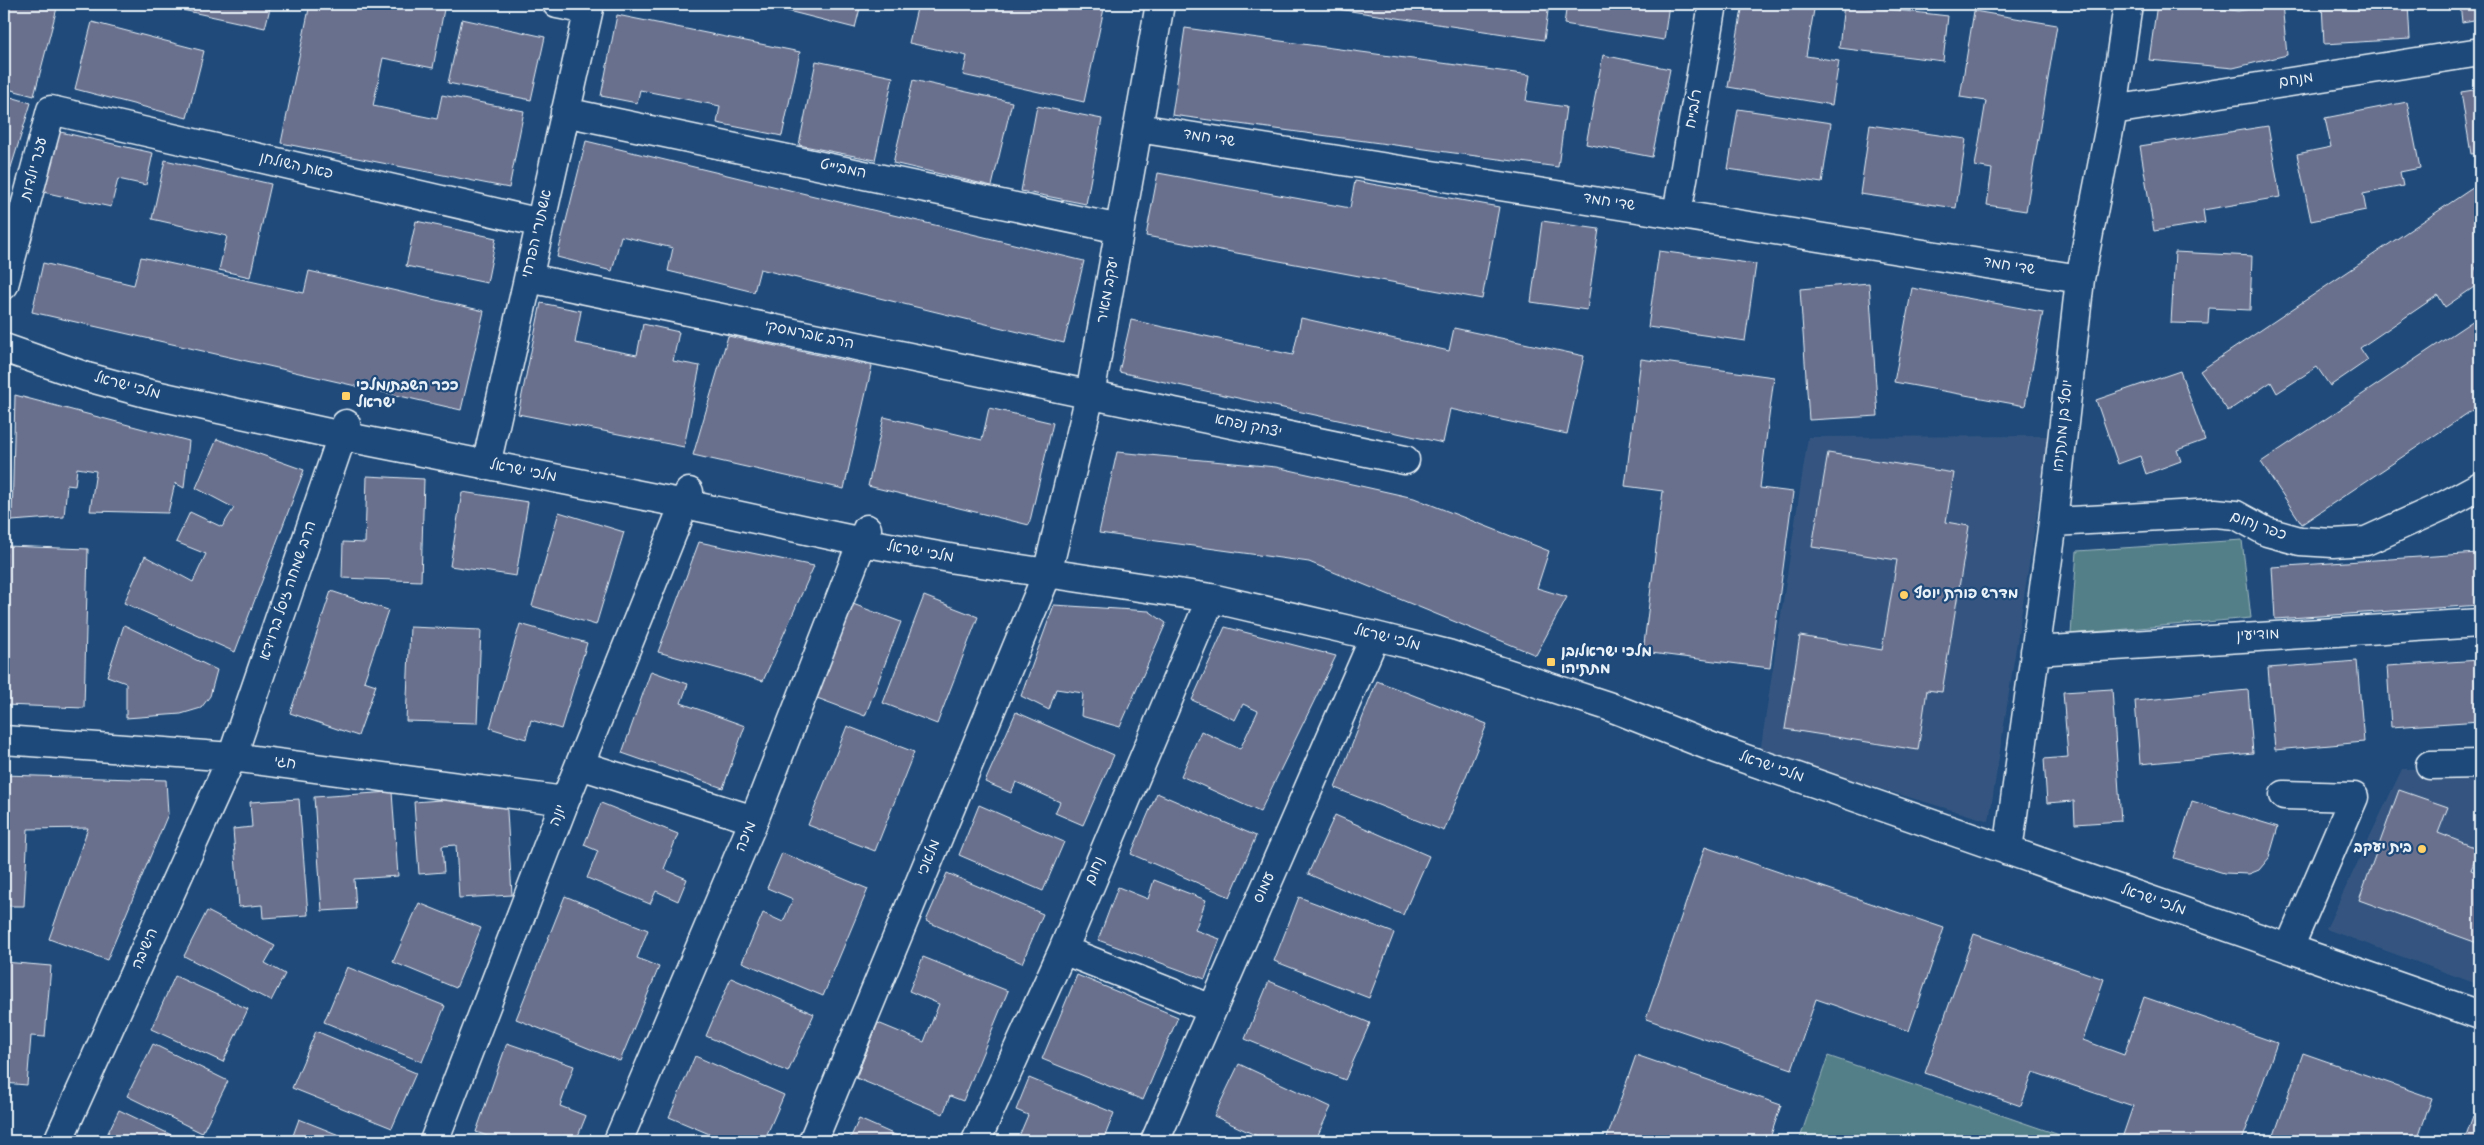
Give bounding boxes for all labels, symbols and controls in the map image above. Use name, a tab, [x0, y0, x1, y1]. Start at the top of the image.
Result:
street label: מנחם	[2277, 69, 2315, 93]
street label: רלב"ח	[1682, 88, 1707, 130]
street label: שדי חמד	[1181, 126, 1237, 152]
street label: עזר יולדות	[17, 135, 52, 204]
street label: פאת השולחן	[257, 149, 335, 184]
street label: המבי"ט	[818, 156, 868, 184]
street label: אשתורי הפרחי	[519, 188, 557, 280]
street label: שדי חמד	[1581, 190, 1637, 216]
street label: שדי חמד	[1981, 254, 2037, 280]
street label: יעקב מאיר	[1094, 255, 1124, 325]
street label: הרב אברמסקי	[763, 318, 855, 354]
street label: מלכי ישראל	[92, 369, 162, 404]
place label: ככר השבת/מלכי ישראל	[356, 377, 459, 413]
street label: יוסף בן מתתיהו	[2049, 379, 2078, 473]
marker: ככר השבת/מלכי ישראל	[340, 390, 352, 402]
street label: יצחק נפחא	[1213, 411, 1283, 443]
street label: מלכי ישראל	[488, 456, 558, 487]
street label: כפר נחום	[2227, 509, 2289, 545]
street label: הרב שמחה זיסל ברוידא	[256, 518, 321, 663]
street label: מלכי ישראל	[885, 537, 955, 568]
place label: מדרש פורת יוסף	[1914, 585, 2018, 604]
marker: מדרש פורת יוסף	[1898, 589, 1910, 601]
street label: מלכי ישראל	[1352, 621, 1422, 656]
street label: מודיעין	[2236, 626, 2280, 646]
place label: מלכי ישראל/בן מתתיהו	[1561, 643, 1652, 679]
marker: מלכי ישראל/בן מתתיהו	[1545, 656, 1557, 668]
street label: מלכי ישראל	[1736, 747, 1806, 788]
street label: חגי	[273, 754, 297, 774]
street label: יונה	[547, 803, 571, 829]
street label: מיכה	[733, 819, 761, 855]
street label: מלאכי	[914, 837, 945, 879]
place label: בית יעקב	[2353, 840, 2412, 858]
marker: בית יעקב	[2416, 843, 2428, 855]
street label: נחום	[1082, 854, 1110, 888]
street label: עמוס	[1250, 869, 1280, 906]
street label: מלכי ישראל	[2118, 880, 2188, 921]
street label: הישיבה	[129, 926, 163, 972]

